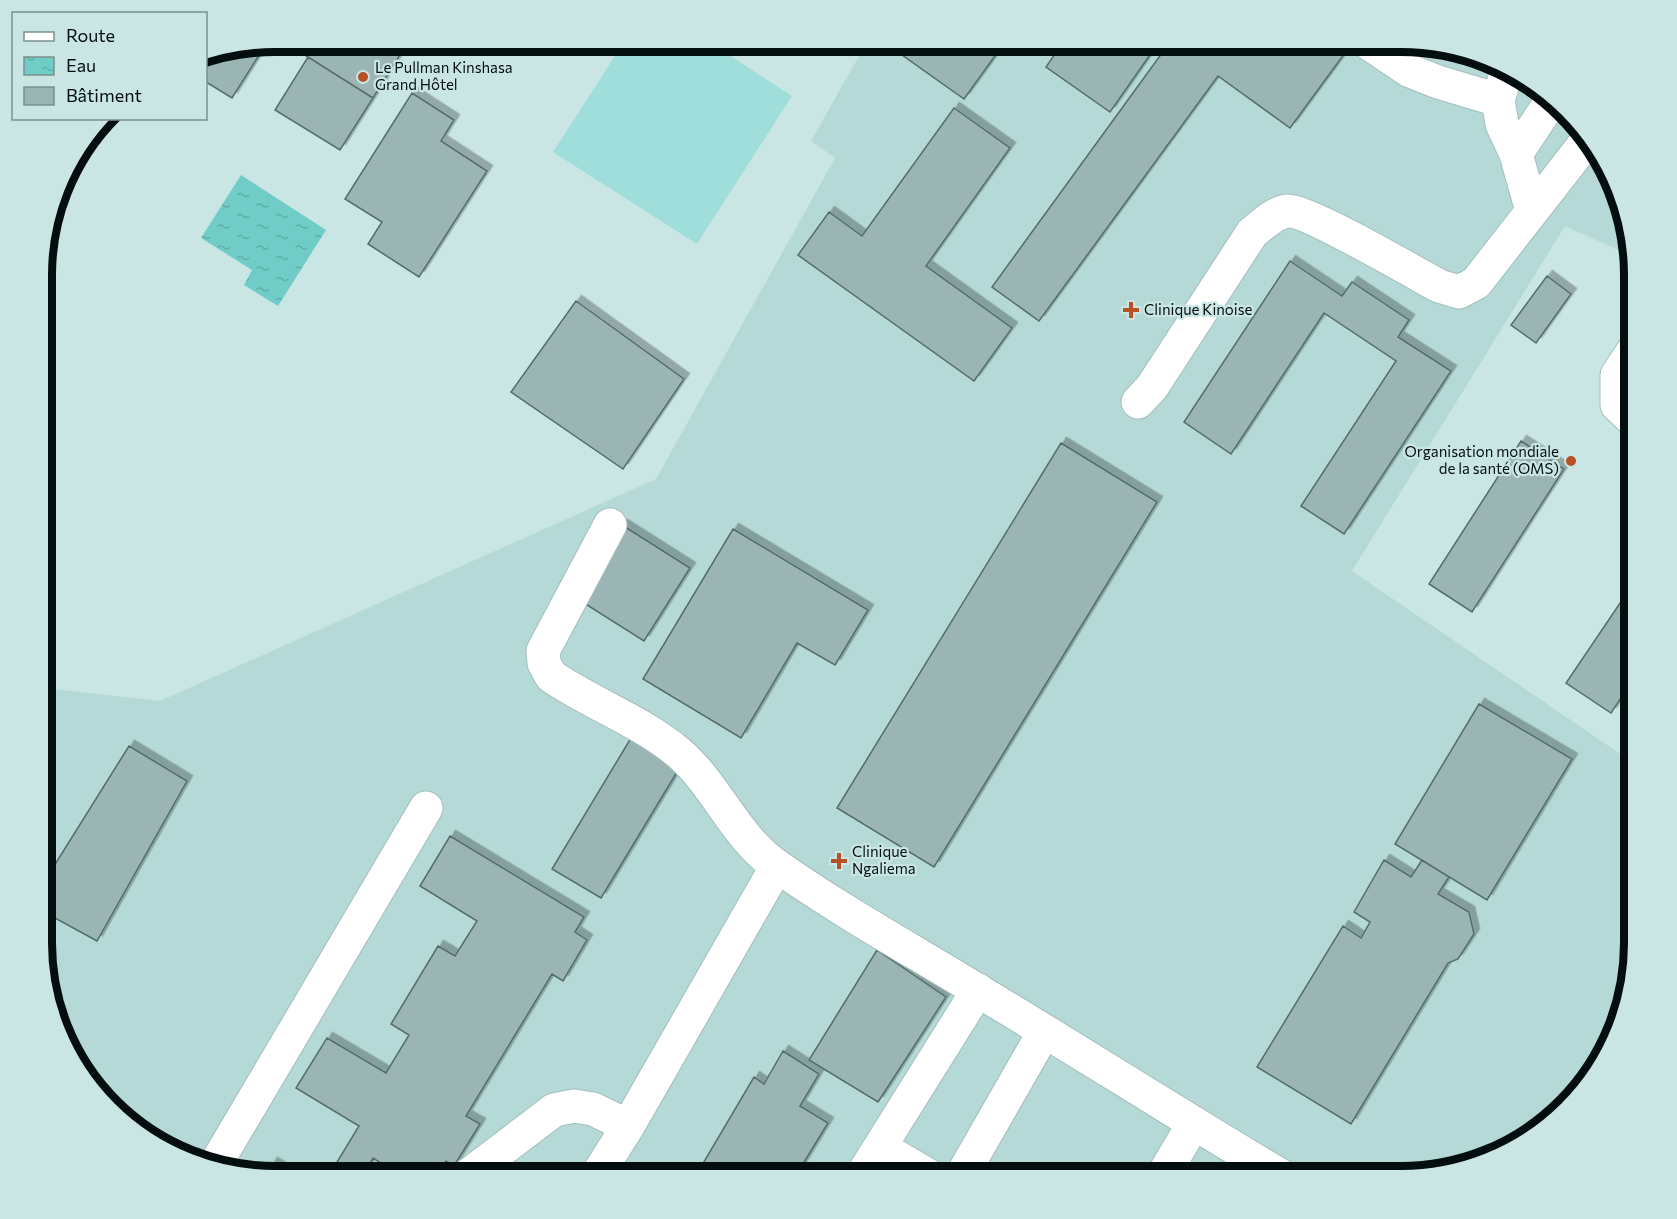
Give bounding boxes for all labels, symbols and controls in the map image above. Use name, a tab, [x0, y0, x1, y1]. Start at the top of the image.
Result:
legend	[12, 12, 207, 120]
text: Route	[66, 24, 115, 46]
text: Eau	[66, 54, 96, 76]
place label: Le Pullman Kinshasa Grand Hôtel	[375, 58, 513, 93]
marker: Le Pullman Kinshasa Grand Hôtel	[356, 70, 370, 84]
text: Bâtiment	[66, 84, 142, 106]
place label: Clinique Kinoise	[1144, 300, 1252, 318]
marker: Clinique Kinoise	[1122, 301, 1140, 319]
place label: Organisation mondiale de la santé (OMS)	[1405, 442, 1559, 477]
marker: Organisation mondiale de la santé (OMS)	[1564, 454, 1578, 468]
place label: Clinique Ngaliema	[852, 842, 916, 877]
marker: Clinique Ngaliema	[830, 852, 848, 870]

